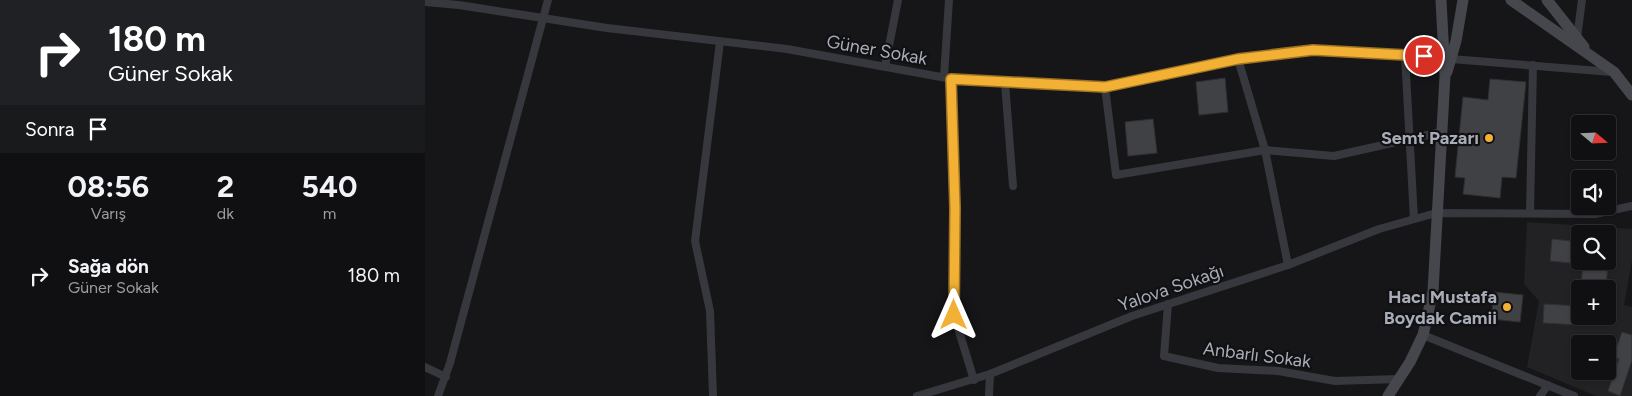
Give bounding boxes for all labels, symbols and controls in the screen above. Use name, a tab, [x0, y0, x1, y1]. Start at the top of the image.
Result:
text: 180 m	[108, 18, 206, 60]
icon: right	[25, 20, 90, 85]
street label: Güner Sokak	[825, 30, 929, 70]
pin	[1403, 35, 1445, 77]
icon: arrive	[1410, 42, 1438, 70]
text: Güner Sokak	[108, 60, 233, 87]
icon: arrive	[84, 115, 112, 143]
north arrow	[1571, 115, 1616, 160]
map controls	[1571, 115, 1616, 380]
text: Sonra	[25, 118, 74, 141]
place label: Semt Pazarı	[1381, 127, 1479, 149]
marker: Semt Pazarı	[1483, 132, 1495, 144]
text: 08:56	[68, 168, 149, 205]
text: 2	[217, 168, 234, 205]
text: 540	[302, 168, 357, 205]
button: sound	[1571, 170, 1616, 215]
text: Varış	[91, 204, 126, 223]
text: dk	[217, 204, 234, 223]
text: m	[323, 204, 336, 223]
button: search	[1571, 225, 1616, 270]
text: Sağa dön	[68, 255, 149, 278]
street label: Yalova Sokağı	[1115, 260, 1227, 316]
icon: right	[25, 262, 53, 290]
text: 180 m	[347, 264, 400, 287]
text: Güner Sokak	[68, 278, 159, 297]
button: +	[1571, 280, 1616, 325]
place label: Hacı Mustafa Boydak Camii	[1384, 286, 1497, 329]
position arrow	[927, 288, 979, 340]
marker: Hacı Mustafa Boydak Camii	[1501, 301, 1513, 313]
button: −	[1571, 335, 1616, 380]
street label: Anbarlı Sokak	[1202, 337, 1312, 373]

